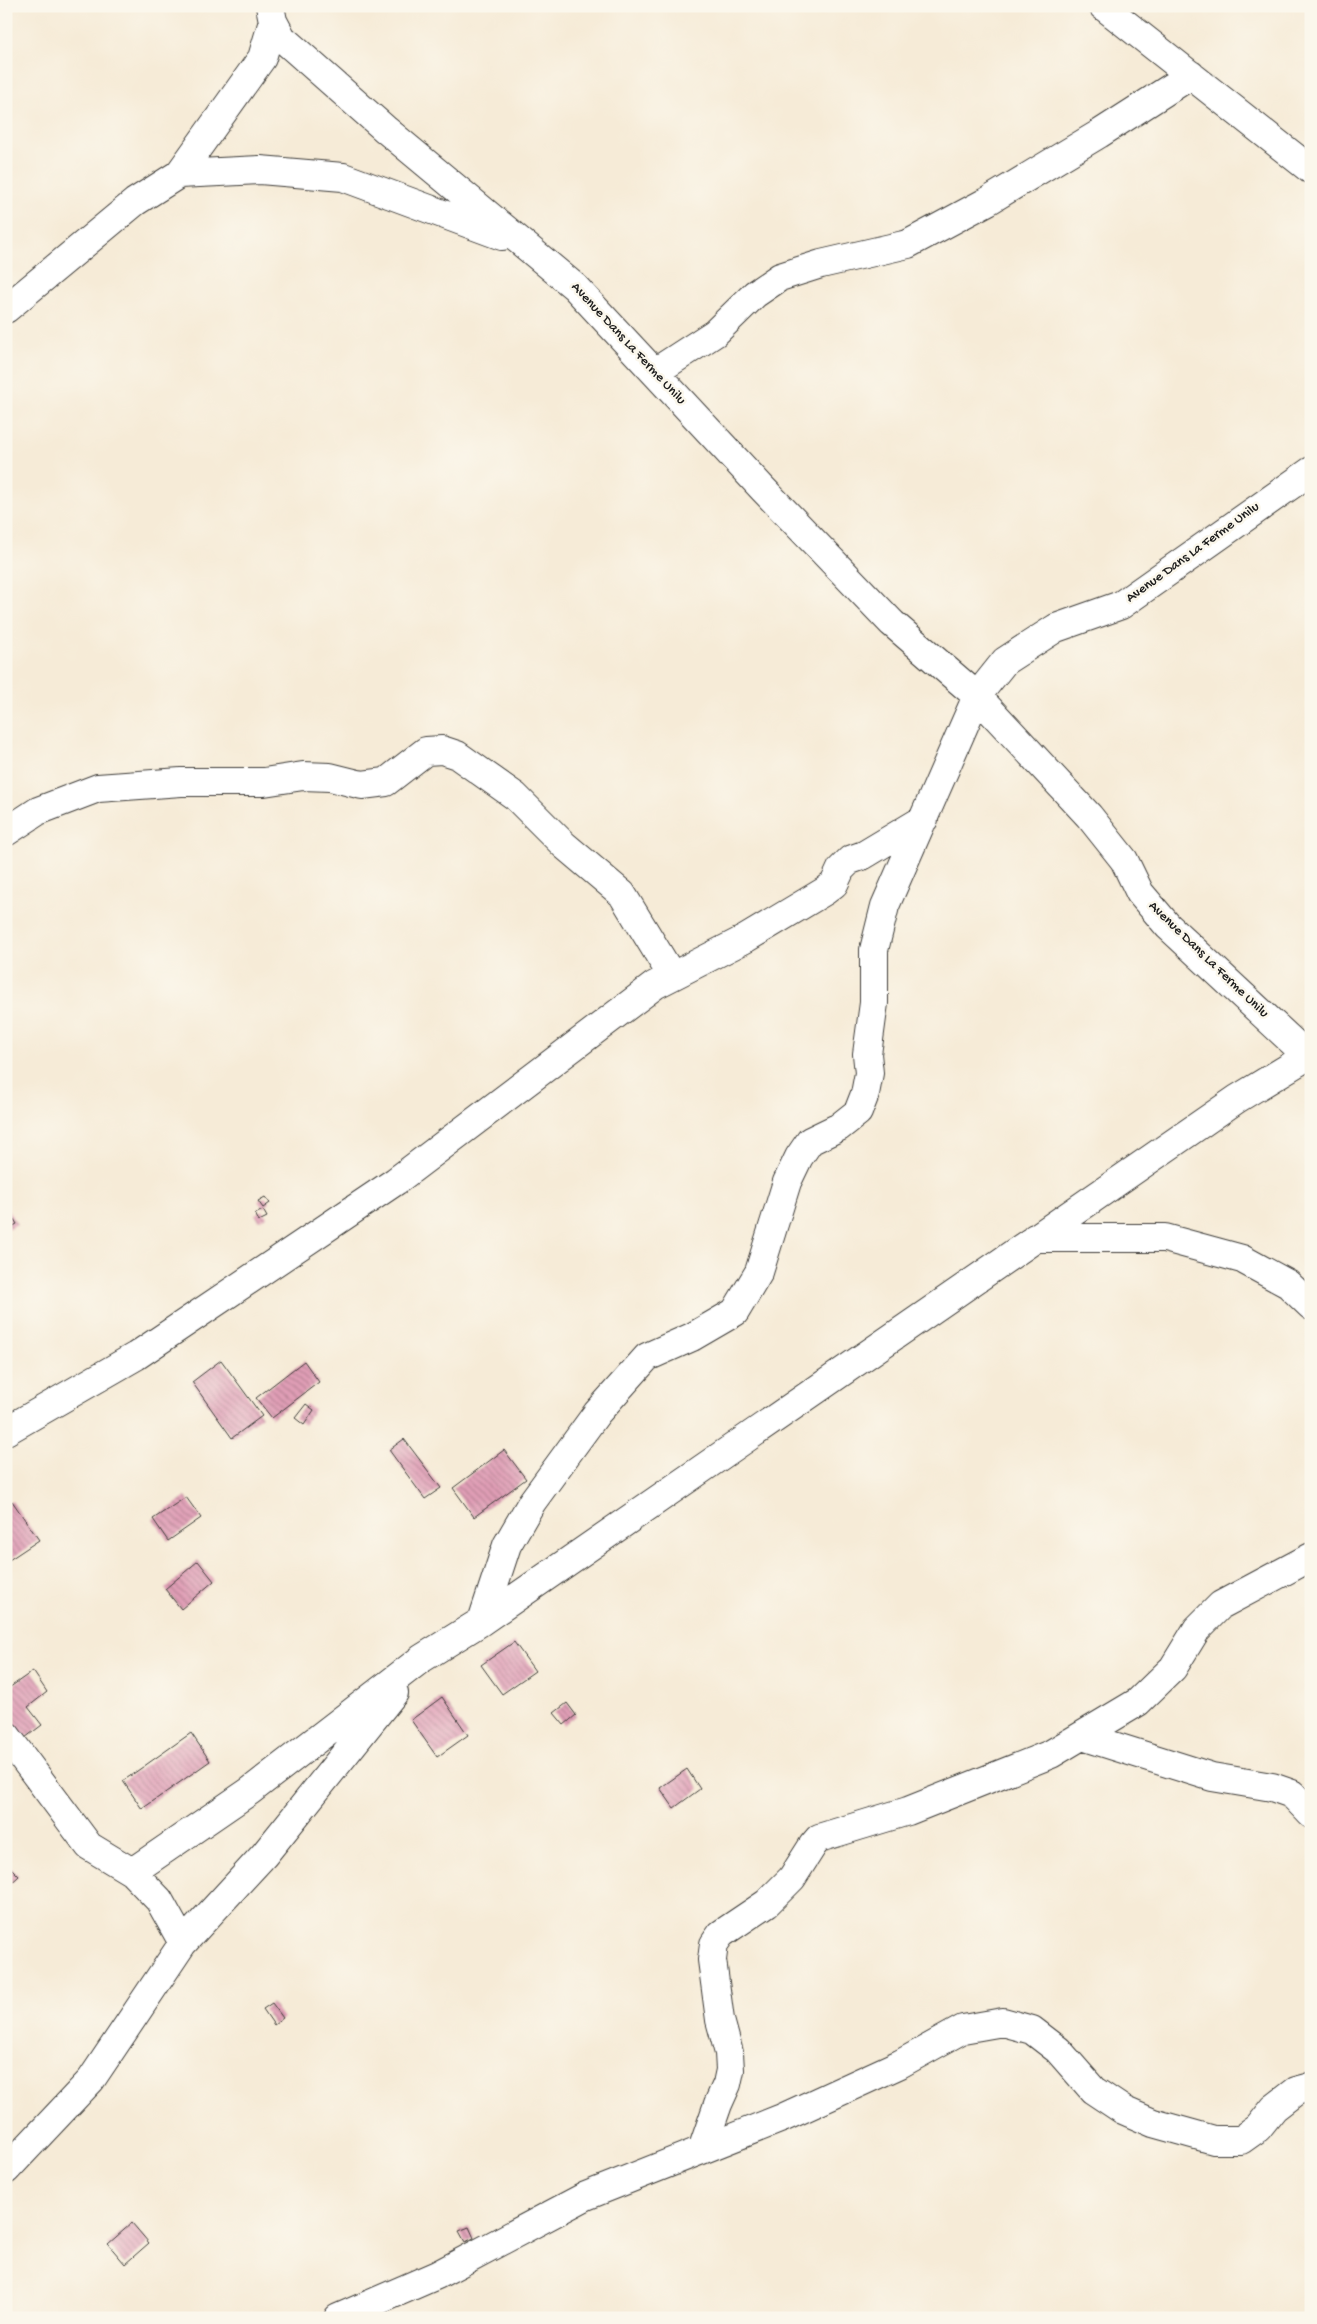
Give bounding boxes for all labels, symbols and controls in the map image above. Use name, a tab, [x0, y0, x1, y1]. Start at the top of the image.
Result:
street label: Avenue Dans La Ferme Unilu	[567, 279, 689, 409]
street label: Avenue Dans La Ferme Unilu	[1123, 499, 1263, 607]
street label: Avenue Dans La Ferme Unilu	[1144, 898, 1272, 1022]

